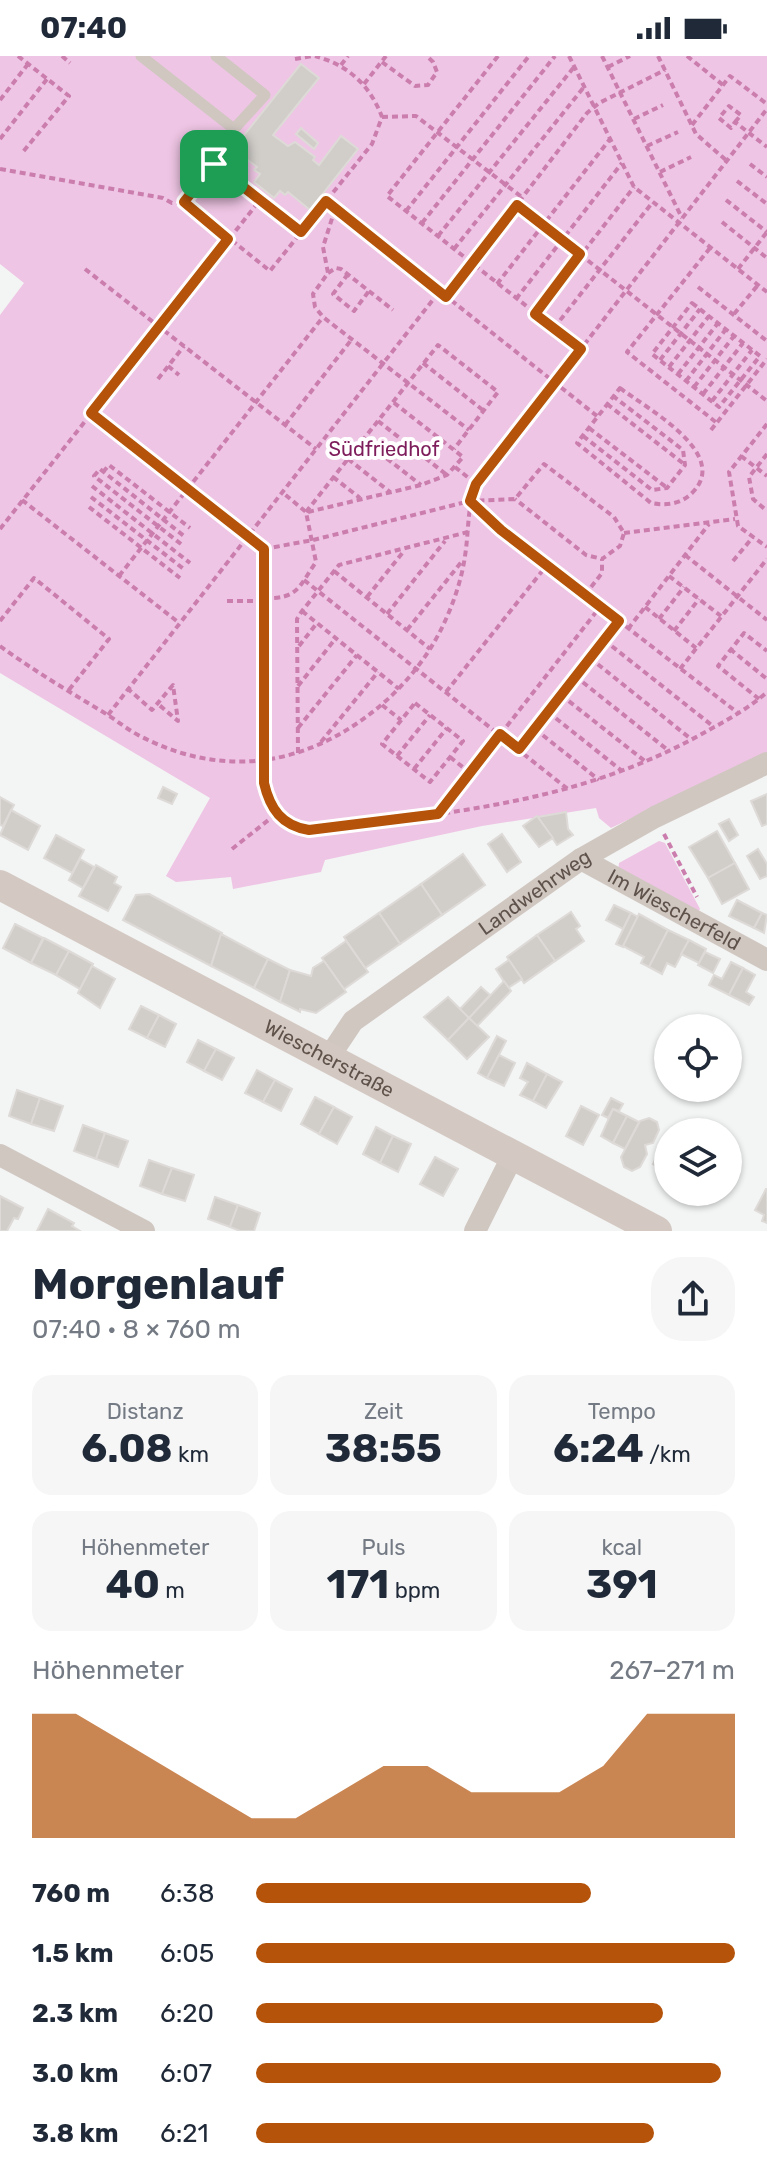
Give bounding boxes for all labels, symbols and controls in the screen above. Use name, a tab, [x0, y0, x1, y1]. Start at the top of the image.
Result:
text: 07:40	[40, 10, 127, 46]
pin	[180, 130, 248, 198]
icon: arrive	[192, 142, 236, 186]
park label: Südfriedhof	[329, 437, 440, 461]
street label: Landwehrweg	[474, 844, 595, 940]
street label: Im Wiescherfeld	[604, 864, 745, 955]
street label: Wiescherstraße	[260, 1014, 398, 1102]
map controls	[654, 1014, 742, 1206]
button: locate	[654, 1014, 742, 1102]
button: layers	[654, 1118, 742, 1206]
button: share	[651, 1257, 735, 1341]
text: Morgenlauf	[32, 1258, 284, 1310]
text: 07:40 · 8 × 760 m	[32, 1314, 241, 1345]
text: Distanz	[107, 1398, 184, 1425]
text: Zeit	[364, 1398, 403, 1425]
text: Tempo	[588, 1398, 656, 1425]
text: 6.08	[81, 1425, 173, 1472]
text: 38:55	[325, 1425, 442, 1472]
text: 6:24	[553, 1425, 644, 1472]
text: km	[173, 1441, 209, 1468]
text: /km	[644, 1441, 691, 1468]
text: Höhenmeter	[81, 1534, 209, 1561]
text: Puls	[362, 1534, 405, 1561]
text: kcal	[602, 1534, 642, 1561]
text: 40	[105, 1561, 160, 1608]
text: 171	[327, 1561, 389, 1608]
text: 391	[586, 1561, 658, 1608]
text: m	[160, 1577, 185, 1604]
text: bpm	[389, 1577, 440, 1604]
text: Höhenmeter	[32, 1655, 184, 1686]
text: 267–271 m	[609, 1655, 735, 1686]
text: 760 m	[32, 1878, 110, 1909]
text: 6:38	[160, 1878, 215, 1909]
text: 1.5 km	[32, 1938, 114, 1969]
text: 6:05	[160, 1938, 214, 1969]
text: 2.3 km	[32, 1998, 118, 2029]
text: 6:20	[160, 1998, 214, 2029]
text: 3.0 km	[32, 2058, 119, 2089]
text: 6:07	[160, 2058, 212, 2089]
text: 3.8 km	[32, 2118, 119, 2149]
text: 6:21	[160, 2118, 209, 2149]

